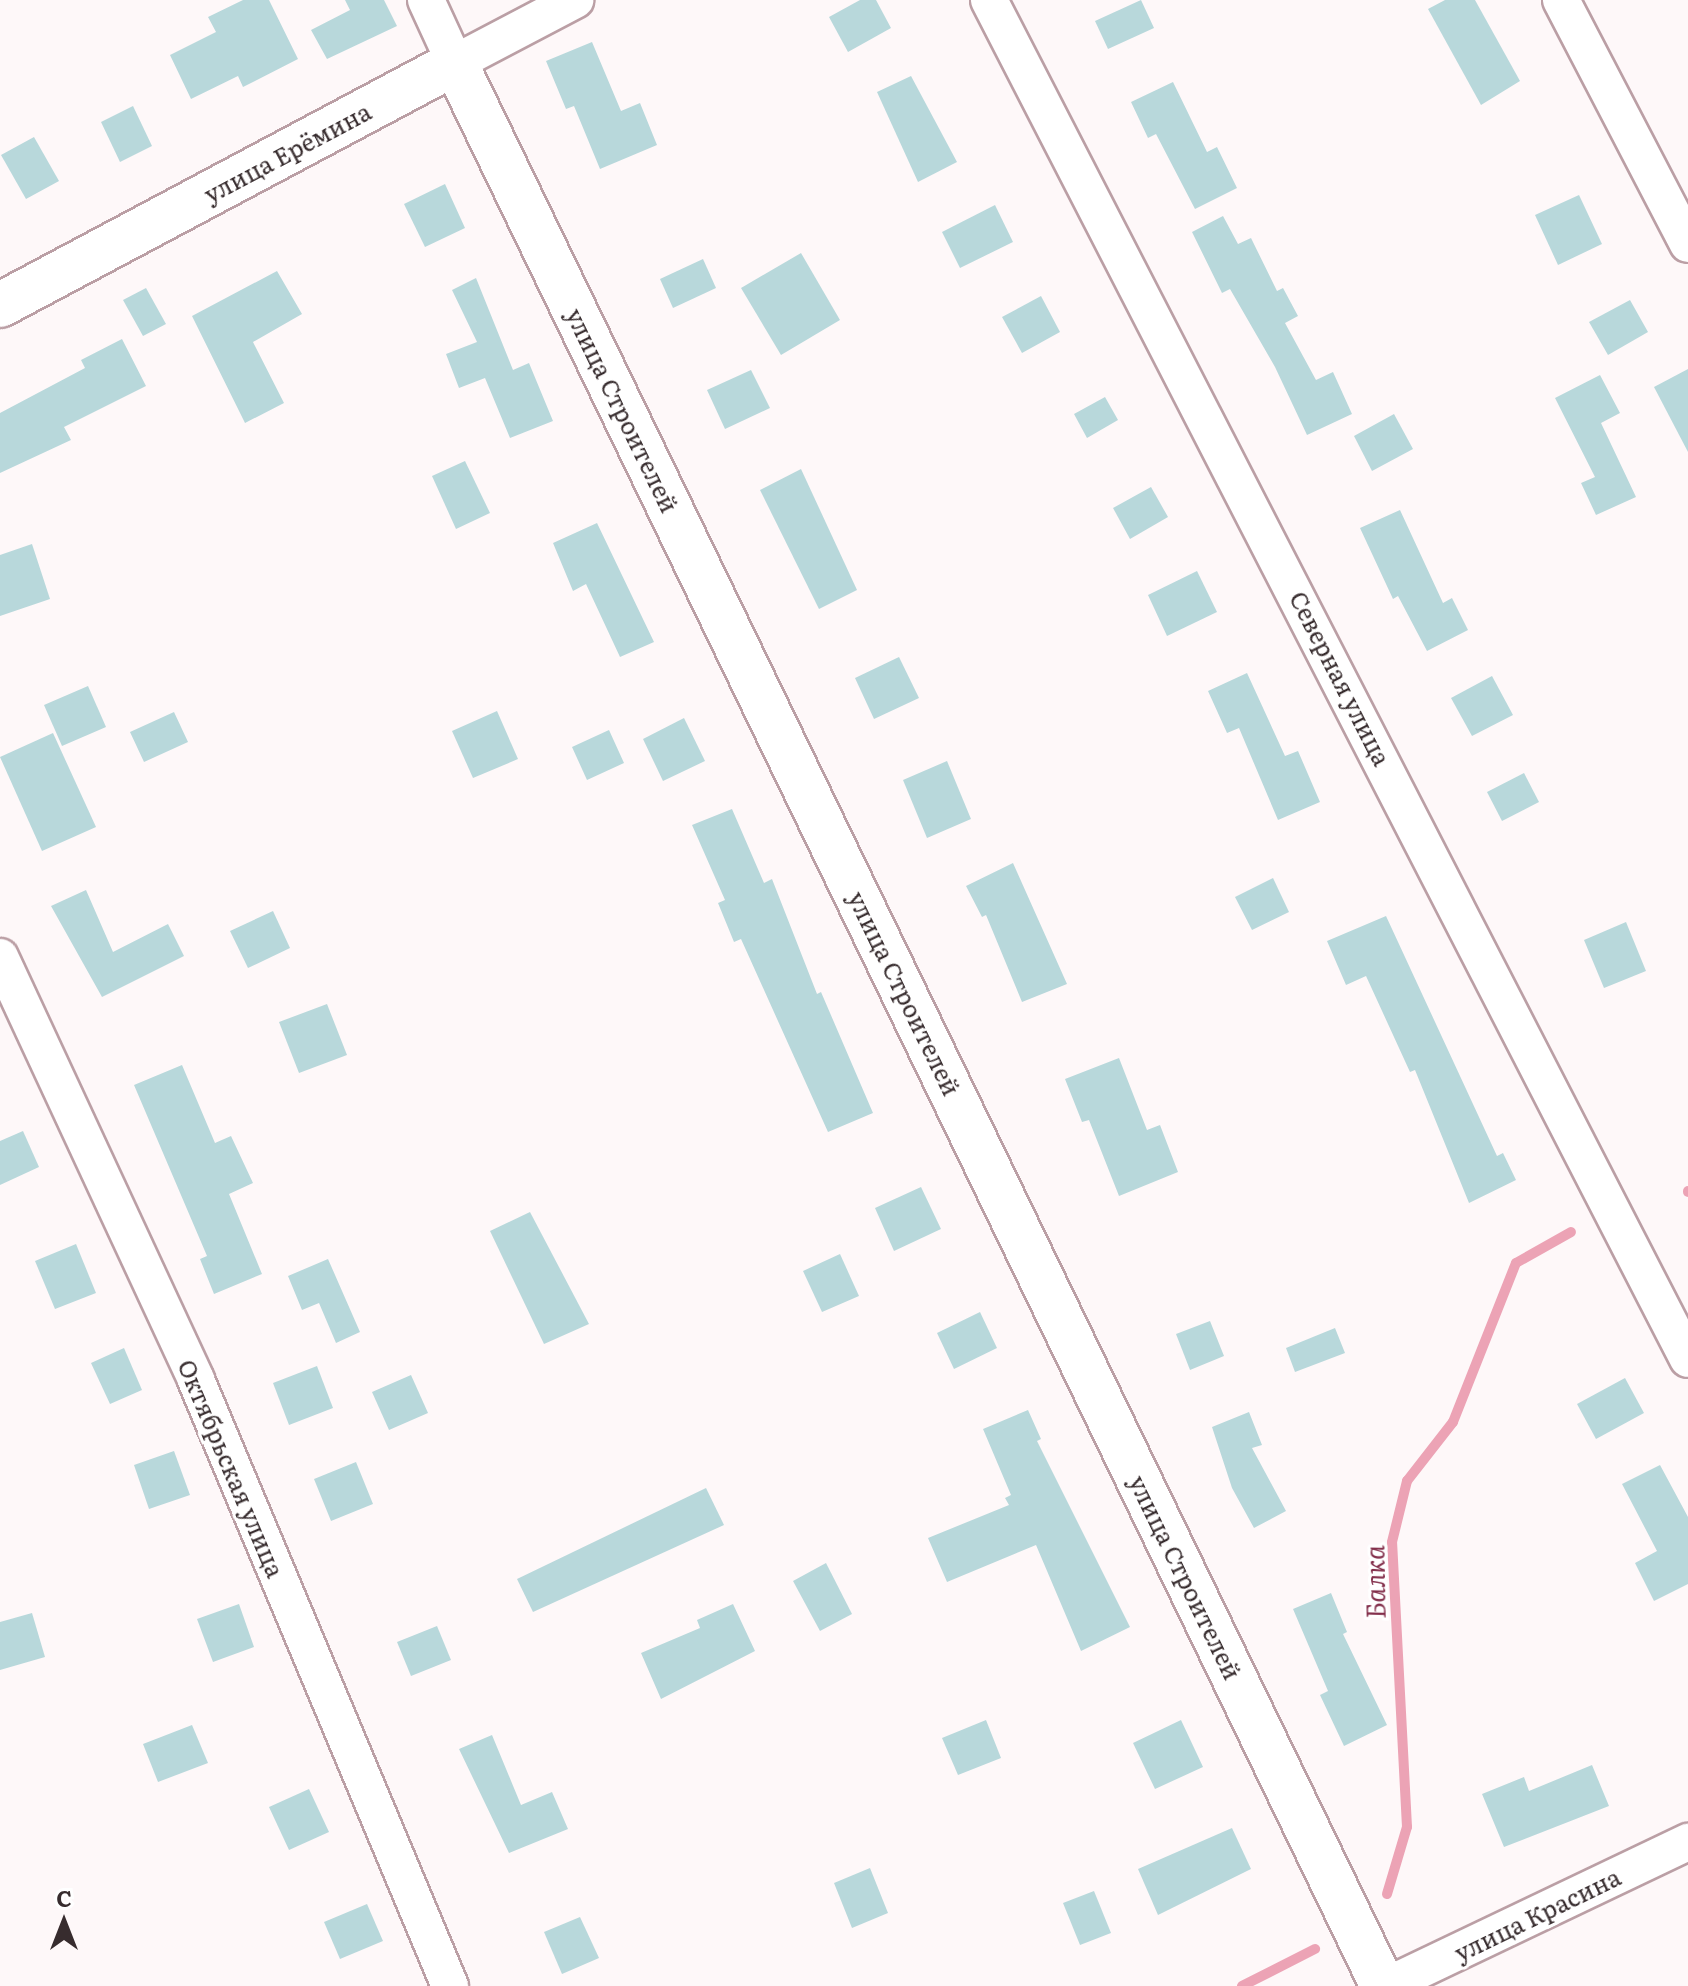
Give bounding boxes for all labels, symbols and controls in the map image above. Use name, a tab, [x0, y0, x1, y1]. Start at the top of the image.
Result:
street label: улица Ерёмина	[199, 96, 375, 208]
street label: улица Строителей	[561, 303, 685, 517]
street label: Северная улица	[1285, 586, 1397, 770]
street label: улица Строителей	[843, 886, 967, 1100]
street label: Октябрьская улица	[173, 1355, 291, 1581]
street label: улица Строителей	[1124, 1470, 1248, 1684]
water label: Балка	[1358, 1545, 1390, 1619]
street label: улица Красина	[1449, 1861, 1625, 1967]
text: С	[56, 1881, 72, 1914]
north arrow	[24, 1882, 104, 1962]

